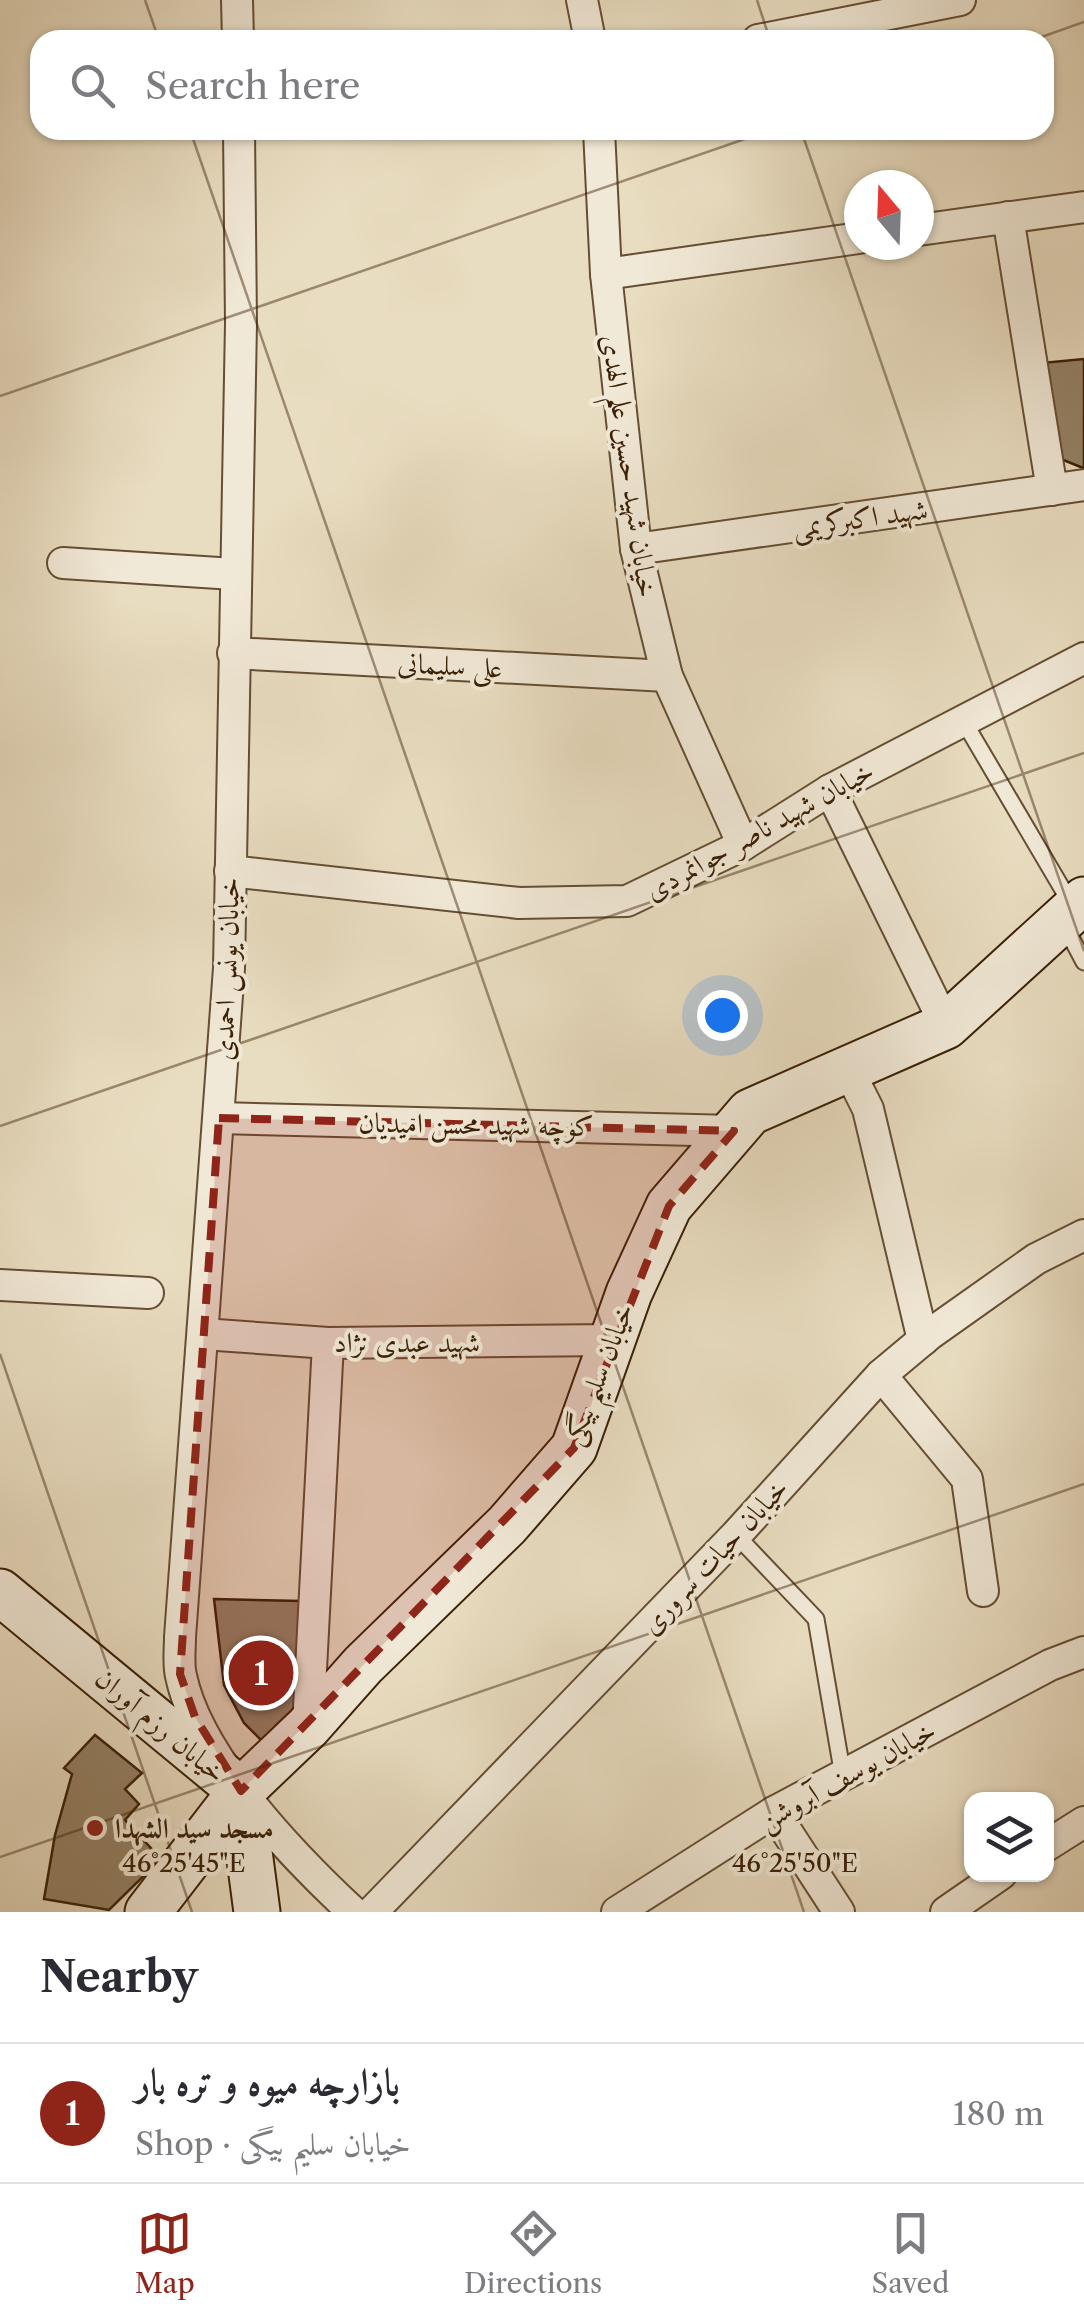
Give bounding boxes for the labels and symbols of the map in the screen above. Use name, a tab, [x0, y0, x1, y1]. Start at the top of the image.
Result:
north arrow	[844, 170, 934, 260]
street label: خیابان شهید حسین علم الهدی	[583, 332, 665, 601]
street label: شهید اکبرکریمی	[790, 492, 930, 547]
street label: علی سلیمانی	[396, 645, 503, 689]
street label: خیابان شهید ناصر جوانمردی	[639, 753, 880, 909]
street label: خیابان یونس احمدی	[206, 877, 248, 1061]
your location	[697, 990, 748, 1041]
street label: کوچه شهید محسن امیدیان	[358, 1105, 594, 1146]
street label: خیابان سلیم بیگی	[555, 1298, 651, 1454]
street label: شهید عبدی نژاد	[334, 1325, 480, 1361]
street label: خیابان حیات سروری	[633, 1471, 796, 1642]
pin: 1	[228, 1636, 294, 1710]
street label: خیابان رزم آوران	[84, 1661, 233, 1796]
street label: خیابان یوسف آبروشن	[753, 1712, 942, 1839]
place label: مسجد سید الشهدا	[115, 1811, 274, 1847]
marker: مسجد سید الشهدا	[84, 1817, 106, 1839]
text: 46°25'45"E	[122, 1848, 246, 1879]
text: 46°25'50"E	[732, 1848, 858, 1879]

